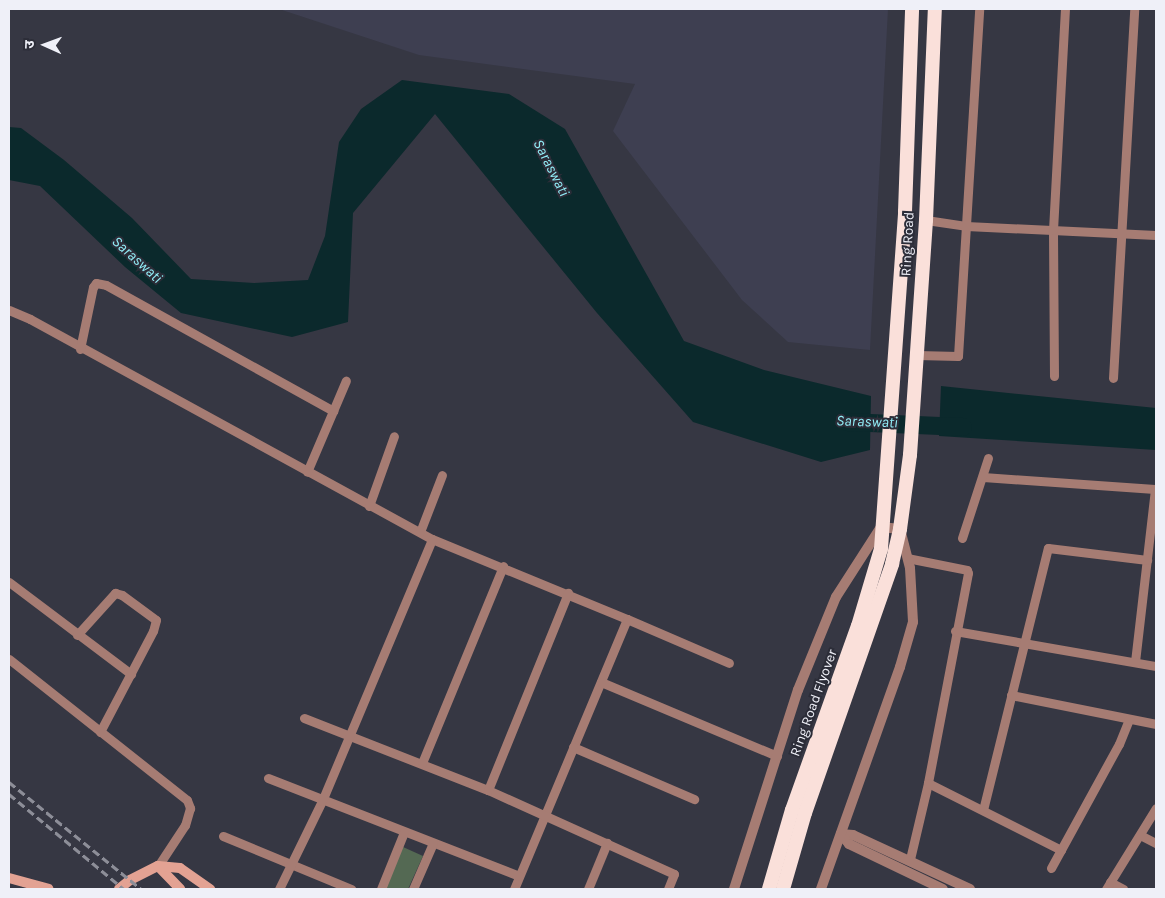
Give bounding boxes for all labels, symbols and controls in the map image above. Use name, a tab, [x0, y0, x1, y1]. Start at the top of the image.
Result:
north arrow	[20, 20, 70, 70]
text: उ	[21, 40, 38, 49]
water label: Saraswati	[529, 136, 573, 200]
street label: Ring Road	[898, 211, 918, 277]
water label: Saraswati	[108, 233, 166, 287]
water label: Saraswati	[836, 412, 898, 432]
street label: Ring Road Flyover	[787, 647, 841, 759]

